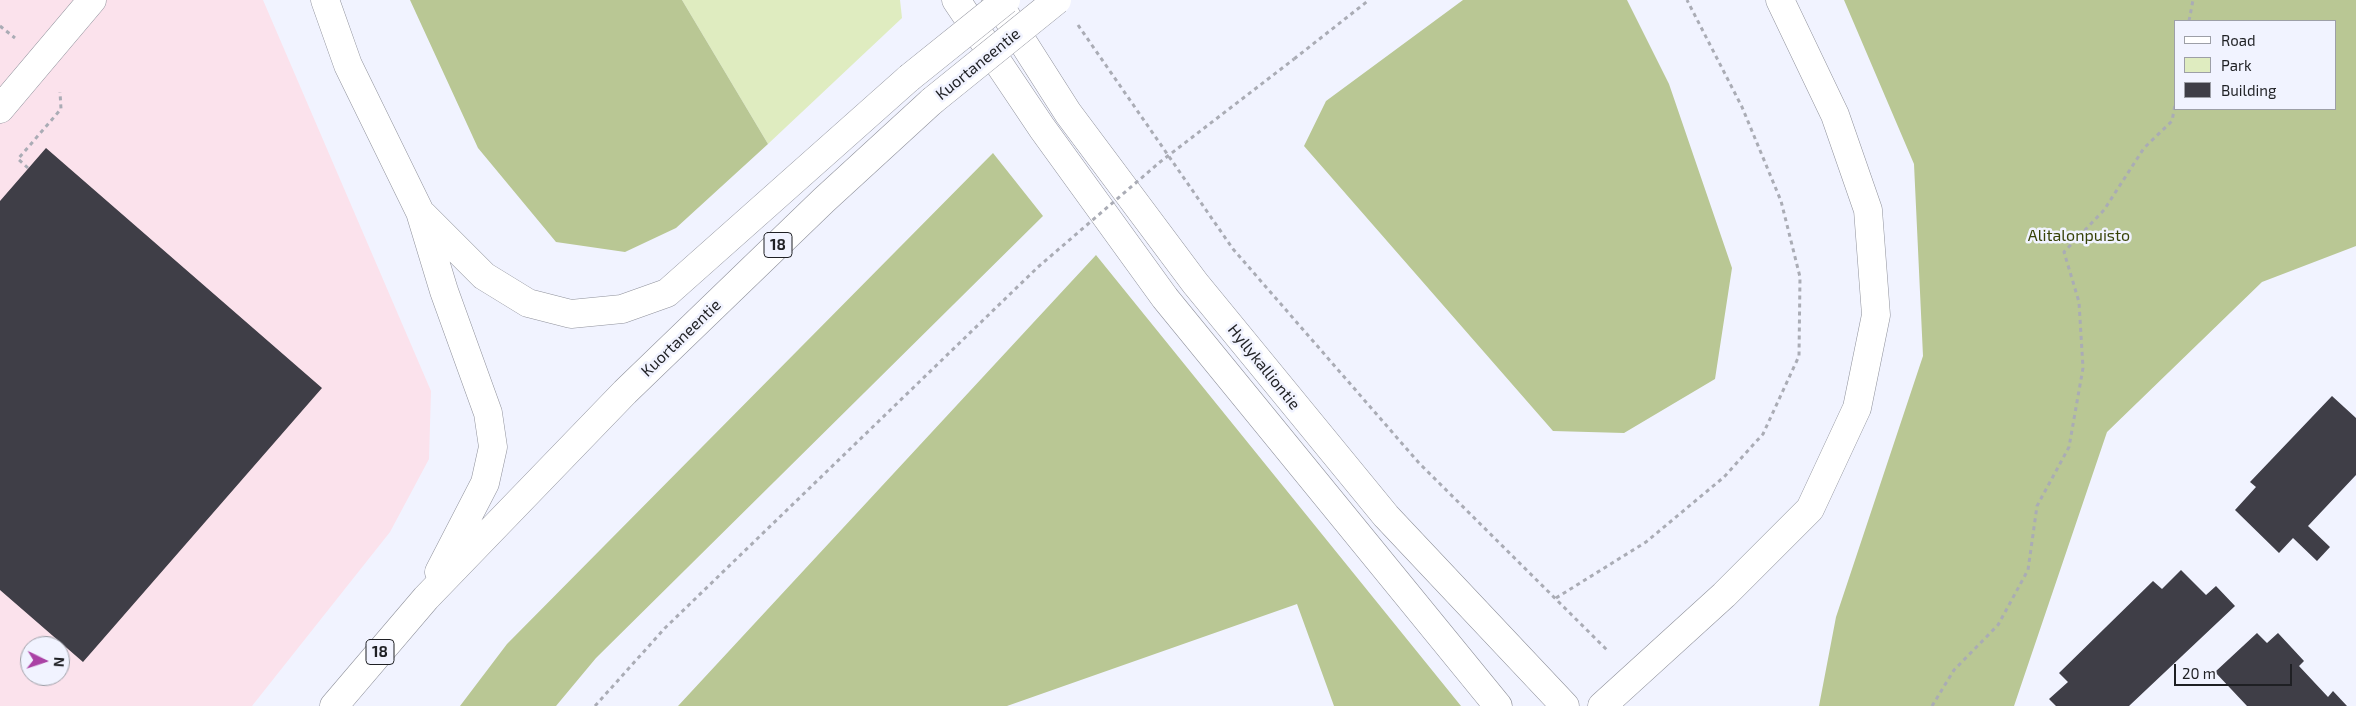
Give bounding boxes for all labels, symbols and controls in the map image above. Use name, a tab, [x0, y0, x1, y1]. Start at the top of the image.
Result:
legend	[2174, 20, 2336, 110]
street label: Kuortaneentie	[932, 24, 1024, 104]
text: Road	[2221, 31, 2256, 49]
text: Park	[2221, 56, 2252, 74]
text: Building	[2221, 81, 2276, 99]
park label: Alitalonpuisto	[2028, 226, 2130, 246]
road number: 18	[764, 232, 792, 258]
street label: Kuortaneentie	[637, 295, 725, 381]
street label: Hyllykalliontie	[1224, 320, 1304, 414]
north arrow	[20, 636, 70, 686]
road number: 18	[366, 640, 394, 664]
scale bar	[2176, 654, 2294, 686]
text: N	[51, 656, 68, 668]
text: 20 m	[2182, 664, 2216, 682]

